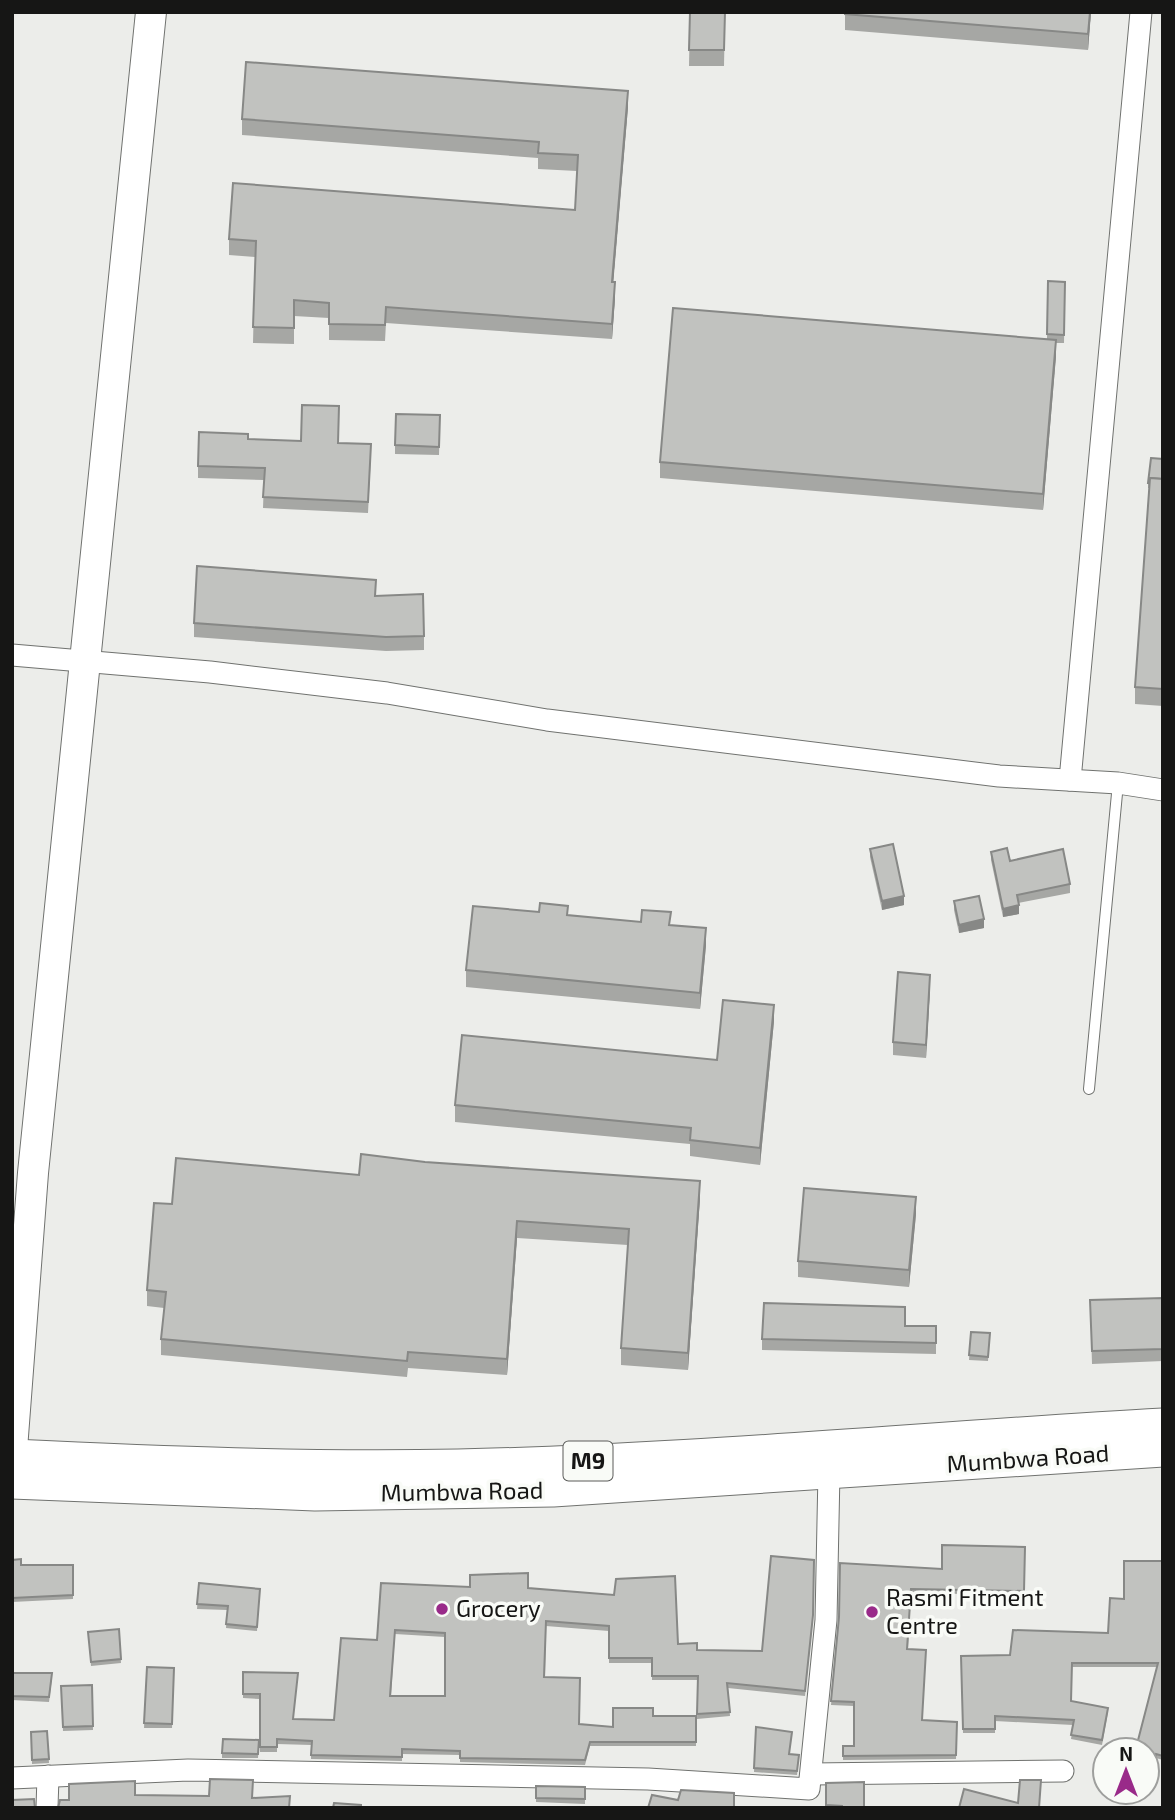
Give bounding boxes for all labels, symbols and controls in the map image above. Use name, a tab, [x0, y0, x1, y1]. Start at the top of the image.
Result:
street label: Mumbwa Road	[946, 1437, 1110, 1478]
road number: M9	[564, 1442, 612, 1480]
street label: Mumbwa Road	[380, 1475, 544, 1506]
place label: Rasmi Fitment Centre	[886, 1582, 1044, 1639]
place label: Grocery	[456, 1593, 541, 1622]
marker: Grocery	[434, 1601, 450, 1617]
marker: Rasmi Fitment Centre	[864, 1604, 880, 1620]
north arrow	[1091, 1736, 1161, 1806]
text: N	[1119, 1742, 1133, 1765]

